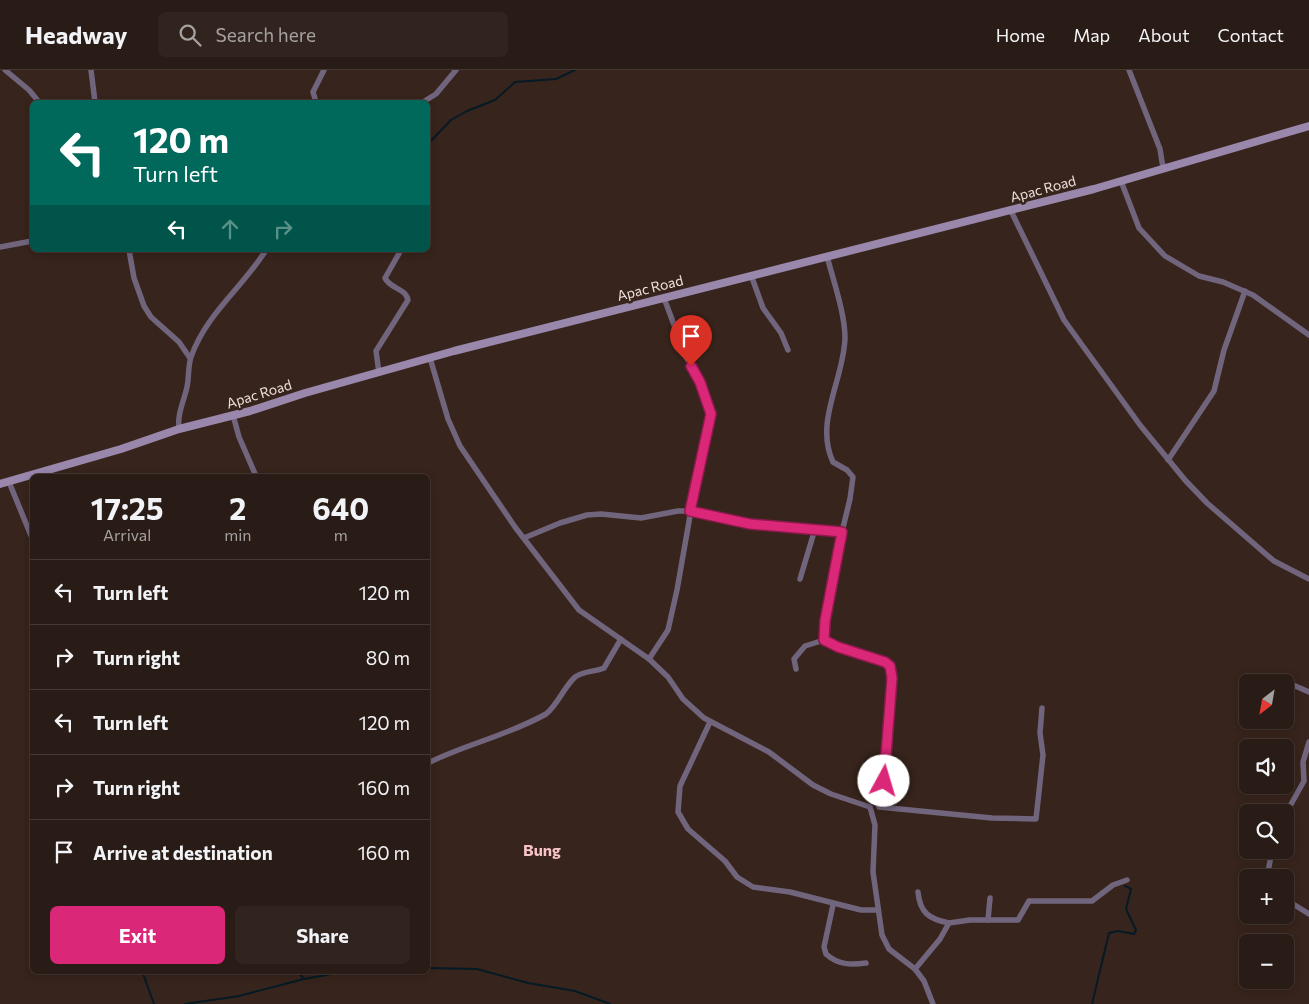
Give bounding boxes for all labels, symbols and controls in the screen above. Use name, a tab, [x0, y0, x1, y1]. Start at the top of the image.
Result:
search box	[158, 12, 508, 57]
text: Headway	[25, 20, 128, 49]
icon: search	[176, 21, 204, 49]
text: Search here	[216, 23, 316, 46]
text: Home	[996, 24, 1045, 46]
text: Map	[1073, 24, 1110, 46]
text: About	[1138, 24, 1190, 46]
text: Contact	[1218, 24, 1284, 46]
text: 120 m	[133, 117, 229, 160]
icon: left	[50, 120, 115, 185]
text: Turn left	[133, 160, 218, 187]
street label: Apac Road	[1008, 172, 1078, 205]
icon: left	[163, 215, 191, 243]
icon: ahead	[216, 215, 244, 243]
icon: right	[269, 215, 297, 243]
street label: Apac Road	[615, 271, 685, 304]
pin	[670, 315, 712, 366]
icon: arrive	[677, 322, 705, 350]
street label: Apac Road	[224, 376, 294, 412]
text: 17:25	[91, 489, 163, 526]
text: 2	[229, 489, 246, 526]
text: 640	[312, 489, 369, 526]
text: Arrival	[103, 525, 151, 544]
text: min	[224, 525, 251, 544]
text: m	[334, 525, 348, 544]
icon: left	[50, 578, 78, 606]
text: Turn left	[93, 581, 168, 604]
text: 120 m	[359, 581, 410, 604]
icon: right	[50, 643, 78, 671]
text: Turn right	[93, 646, 180, 669]
text: 80 m	[366, 646, 410, 669]
north arrow	[1239, 674, 1294, 729]
map controls	[1239, 674, 1294, 989]
icon: left	[50, 708, 78, 736]
text: Turn left	[93, 711, 168, 734]
text: 120 m	[359, 711, 410, 734]
button: sound	[1239, 739, 1294, 794]
position arrow	[857, 754, 909, 806]
icon: right	[50, 773, 78, 801]
text: Turn right	[93, 776, 180, 799]
text: 160 m	[358, 776, 410, 799]
button: search	[1239, 804, 1294, 859]
icon: arrive	[50, 838, 78, 866]
district label: Bung	[523, 840, 561, 859]
text: Arrive at destination	[93, 841, 273, 864]
text: 160 m	[358, 841, 410, 864]
button: +	[1239, 869, 1294, 924]
button: Exit	[50, 906, 225, 964]
button: Share	[235, 906, 410, 964]
button: −	[1239, 934, 1294, 989]

